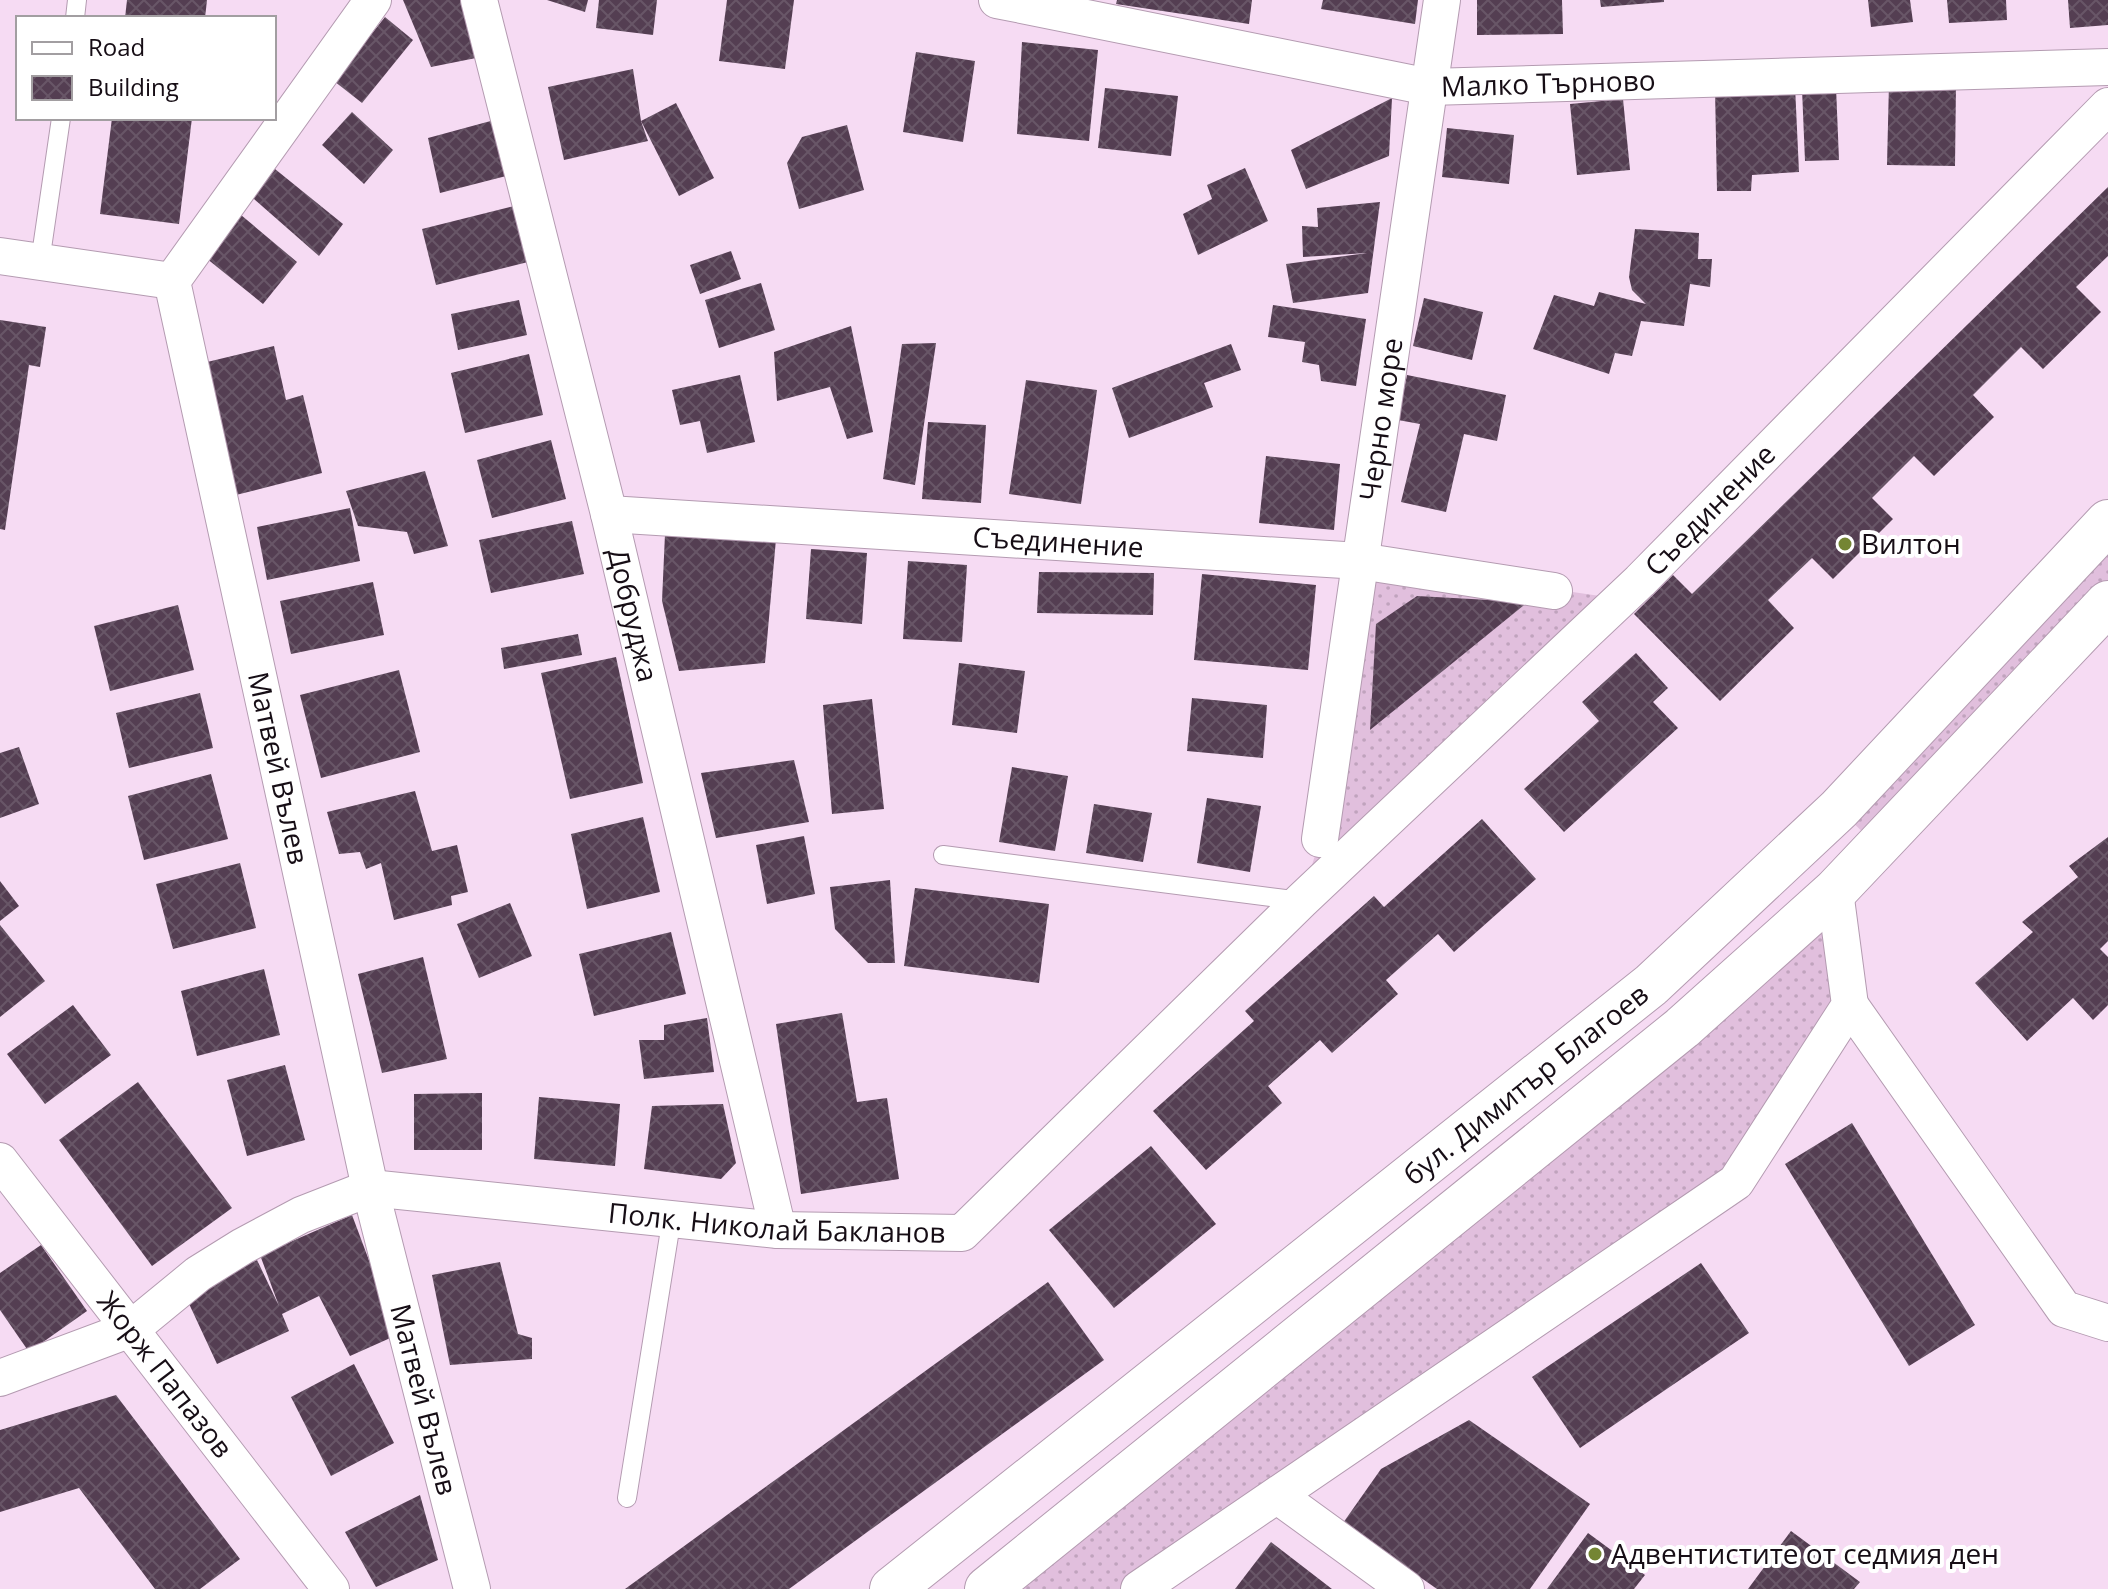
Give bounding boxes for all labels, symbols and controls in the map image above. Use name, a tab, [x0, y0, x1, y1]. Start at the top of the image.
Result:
legend	[16, 16, 276, 120]
text: Road	[88, 30, 145, 63]
street label: Малко Търново	[1440, 60, 1656, 105]
text: Building	[88, 70, 179, 103]
street label: Черно море	[1349, 335, 1411, 503]
street label: Съединение	[1636, 435, 1783, 584]
street label: Съединение	[972, 517, 1145, 565]
place label: Вилтон	[1861, 524, 1961, 562]
marker: Вилтон	[1836, 535, 1854, 553]
street label: Добруджа	[600, 544, 668, 685]
street label: Матвей Вълев	[240, 668, 319, 868]
street label: бул. Димитър Благоев	[1395, 975, 1656, 1193]
street label: Полк. Николай Бакланов	[606, 1193, 946, 1251]
street label: Жорж Папазов	[90, 1283, 242, 1465]
street label: Матвей Вълев	[382, 1299, 467, 1499]
place label: Адвентистите от седмия ден	[1611, 1534, 1999, 1572]
marker: Адвентистите от седмия ден	[1586, 1545, 1604, 1563]

